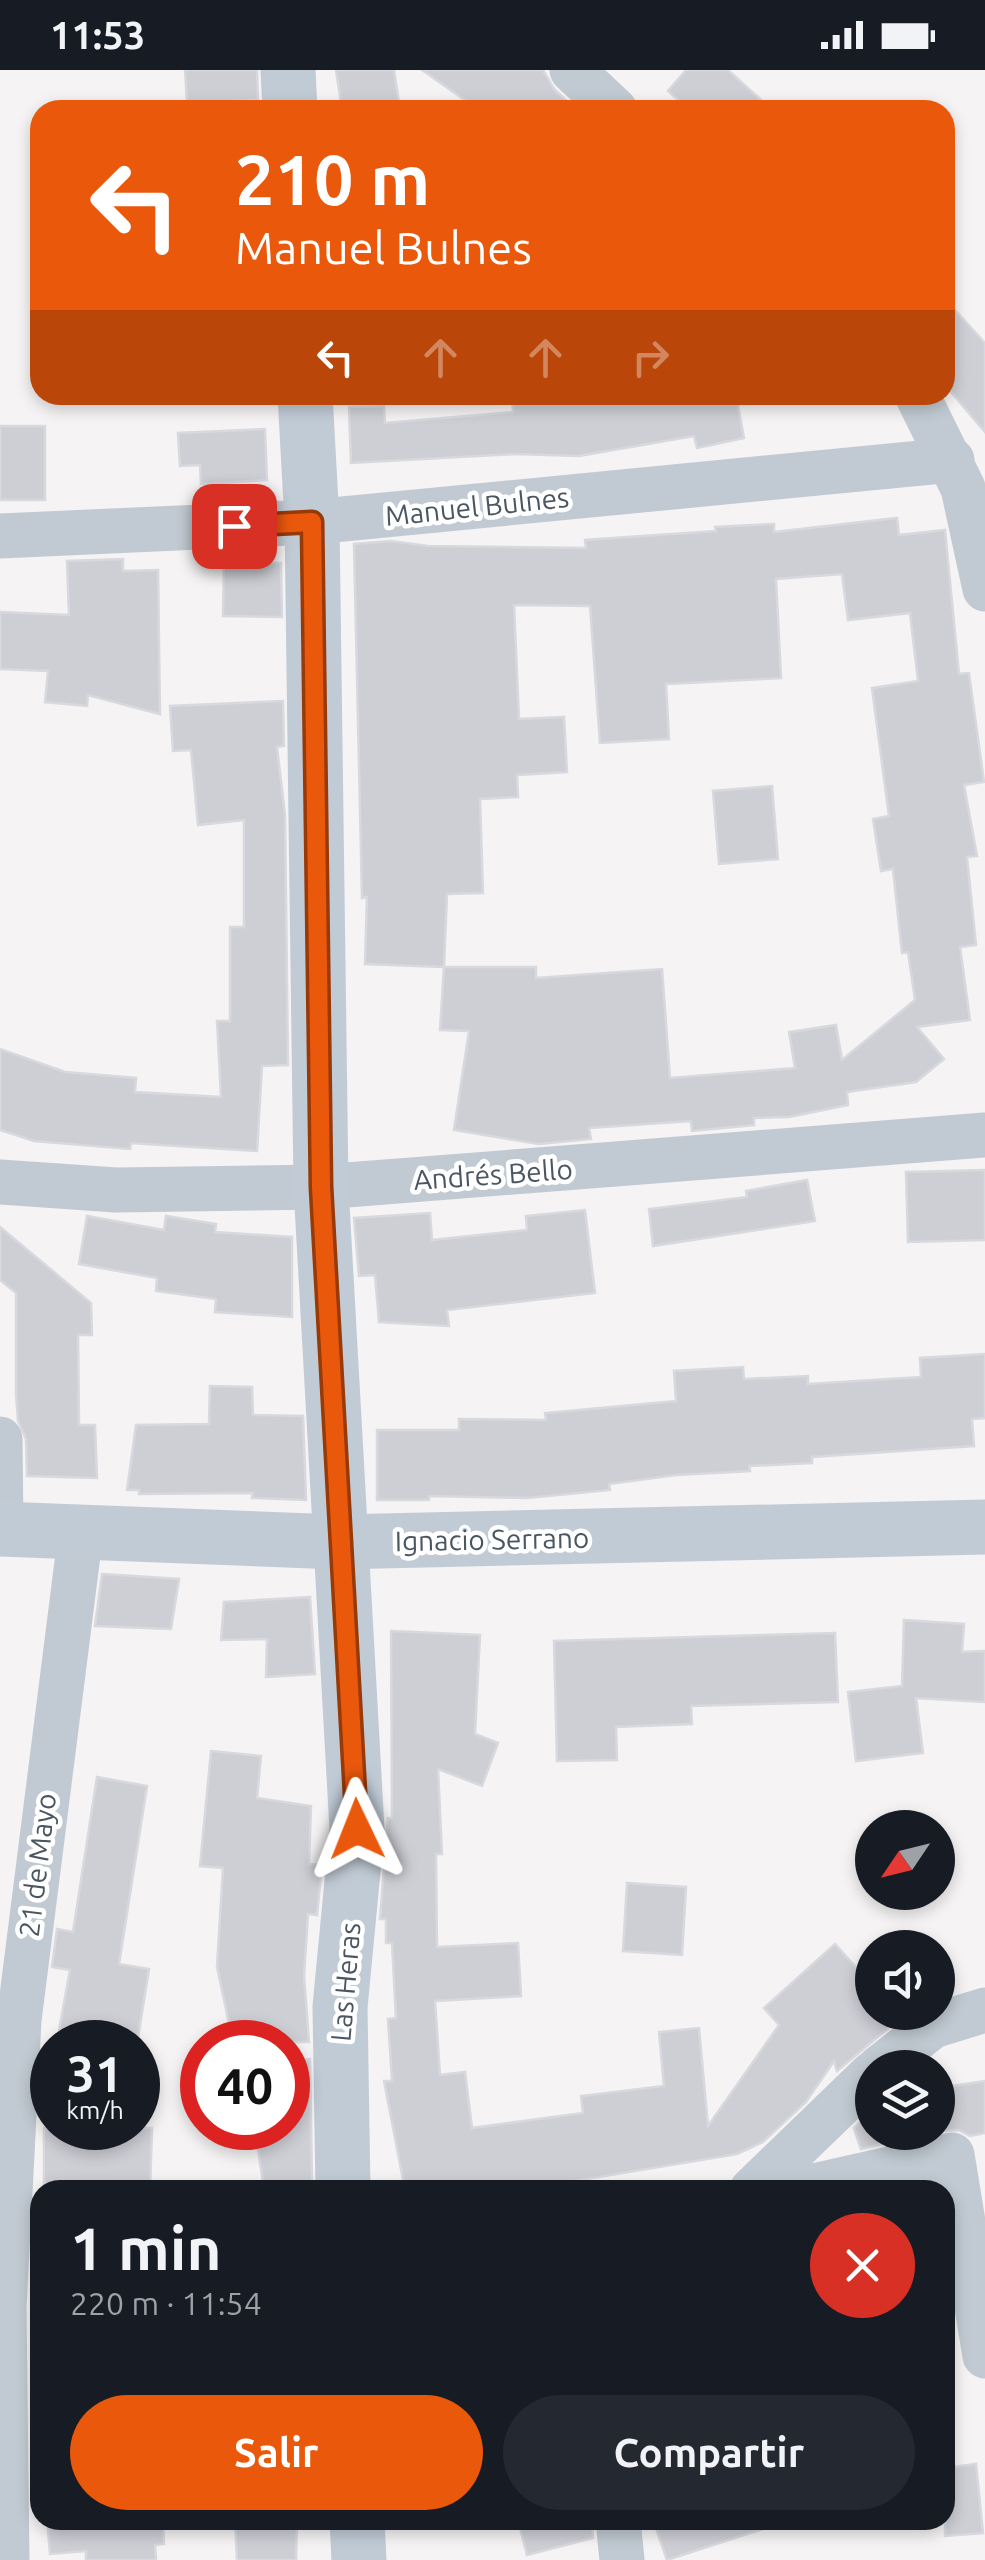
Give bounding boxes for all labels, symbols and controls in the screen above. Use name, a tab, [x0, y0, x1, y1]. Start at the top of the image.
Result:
text: 11:53	[50, 14, 145, 56]
icon: left	[70, 140, 200, 270]
text: 210 m	[235, 140, 430, 218]
text: Manuel Bulnes	[235, 222, 532, 273]
icon: left	[308, 330, 363, 385]
icon: ahead	[413, 330, 468, 385]
icon: ahead	[518, 330, 573, 385]
icon: right	[623, 330, 678, 385]
street label: Manuel Bulnes	[384, 481, 570, 531]
pin	[192, 484, 277, 569]
icon: arrive	[207, 499, 262, 554]
street label: Andrés Bello	[412, 1153, 574, 1195]
street label: Ignacio Serrano	[395, 1522, 589, 1556]
position arrow	[305, 1777, 409, 1881]
street label: 21 de Mayo	[13, 1791, 61, 1939]
north arrow	[855, 1810, 955, 1910]
map controls	[855, 1810, 955, 2150]
street label: Las Heras	[324, 1921, 366, 2043]
button: sound	[855, 1930, 955, 2030]
speed limit sign: 40	[180, 2020, 310, 2150]
text: 31	[67, 2045, 123, 2101]
button: layers	[855, 2050, 955, 2150]
text: km/h	[66, 2096, 124, 2124]
button: close	[810, 2213, 915, 2318]
text: 1 min	[70, 2214, 222, 2281]
text: 220 m · 11:54	[70, 2285, 262, 2321]
button: Salir	[70, 2395, 483, 2510]
button: Compartir	[503, 2395, 915, 2510]

